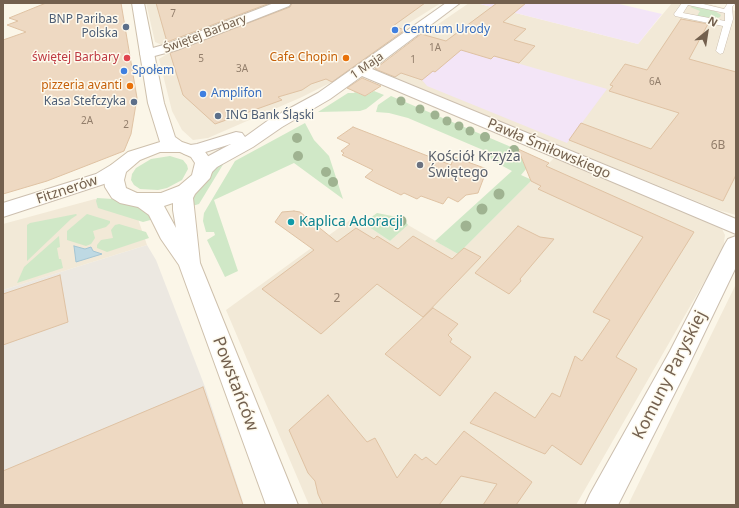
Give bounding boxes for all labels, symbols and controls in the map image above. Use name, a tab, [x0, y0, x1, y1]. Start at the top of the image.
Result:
house number: 7	[170, 8, 176, 20]
street label: Świętej Barbary	[161, 12, 249, 56]
north arrow	[687, 12, 727, 52]
text: N	[706, 12, 721, 30]
place label: BNP Paribas Polska	[49, 13, 118, 41]
marker: BNP Paribas Polska	[121, 22, 131, 32]
place label: Centrum Urody	[403, 23, 490, 37]
marker: Centrum Urody	[390, 25, 400, 35]
house number: 1A	[429, 42, 441, 54]
street label: 1 Maja	[348, 49, 386, 83]
place label: świętej Barbary	[32, 51, 119, 65]
place label: Cafe Chopin	[270, 51, 338, 65]
marker: świętej Barbary	[122, 53, 132, 63]
house number: 5	[198, 53, 204, 65]
marker: Cafe Chopin	[341, 53, 351, 63]
house number: 1	[410, 54, 416, 66]
house number: 3A	[236, 63, 248, 75]
place label: Społem	[132, 64, 174, 78]
marker: Społem	[119, 66, 129, 76]
house number: 6A	[649, 76, 661, 88]
place label: pizzeria avanti	[41, 79, 122, 93]
marker: pizzeria avanti	[125, 81, 135, 91]
place label: Amplifon	[211, 87, 262, 101]
marker: Amplifon	[198, 89, 208, 99]
place label: Kasa Stefczyka	[44, 95, 126, 109]
marker: Kasa Stefczyka	[129, 97, 139, 107]
place label: ING Bank Śląski	[226, 109, 314, 123]
marker: ING Bank Śląski	[213, 111, 223, 121]
house number: 2A	[81, 115, 93, 127]
street label: Pawła Śmiłowskiego	[485, 115, 613, 183]
house number: 2	[123, 119, 129, 131]
house number: 6B	[711, 139, 725, 153]
place label: Kościół Krzyża Świętego	[428, 149, 520, 182]
marker: Kościół Krzyża Świętego	[415, 160, 425, 170]
street label: Fitznerów	[34, 172, 100, 208]
place label: Kaplica Adoracji	[299, 214, 403, 230]
marker: Kaplica Adoracji	[286, 217, 296, 227]
house number: 2	[334, 292, 340, 306]
street label: Komuny Paryskiej	[629, 307, 711, 443]
street label: Powstańców	[208, 334, 262, 434]

